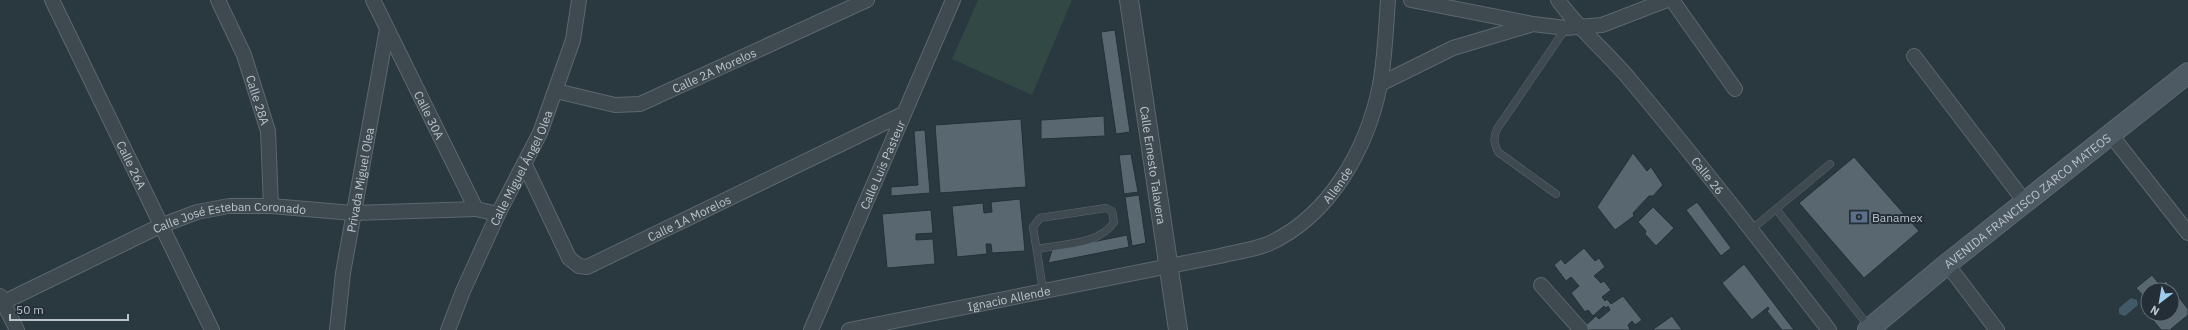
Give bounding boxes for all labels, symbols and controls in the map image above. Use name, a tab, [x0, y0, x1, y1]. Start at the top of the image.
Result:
street label: Calle 2A Morelos	[670, 44, 758, 96]
street label: Calle 28A	[243, 73, 273, 127]
street label: Calle 30A	[411, 88, 448, 142]
street label: Calle Ernesto Talavera	[1137, 105, 1170, 226]
street label: Calle Miguel Ángel Olea	[486, 108, 555, 228]
street label: Calle Luis Pasteur	[856, 117, 908, 212]
street label: Privada Miguel Olea	[343, 126, 377, 234]
street label: AVENIDA FRANCISCO ZARCO MATEOS	[1941, 130, 2113, 271]
street label: Calle 26A	[114, 138, 150, 192]
street label: Calle 26	[1688, 153, 1728, 197]
street label: Allende	[1319, 164, 1355, 206]
street label: Calle 1A Morelos	[645, 191, 733, 244]
street label: Calle José Esteban Coronado	[150, 198, 307, 236]
bank icon: Banamex	[1849, 207, 1869, 227]
place label: Banamex	[1872, 210, 1922, 225]
street label: Ignacio Allende	[966, 282, 1052, 314]
north arrow	[2140, 282, 2180, 322]
scale bar	[10, 296, 128, 322]
text: 50 m	[16, 302, 44, 317]
text: N	[2148, 303, 2162, 319]

